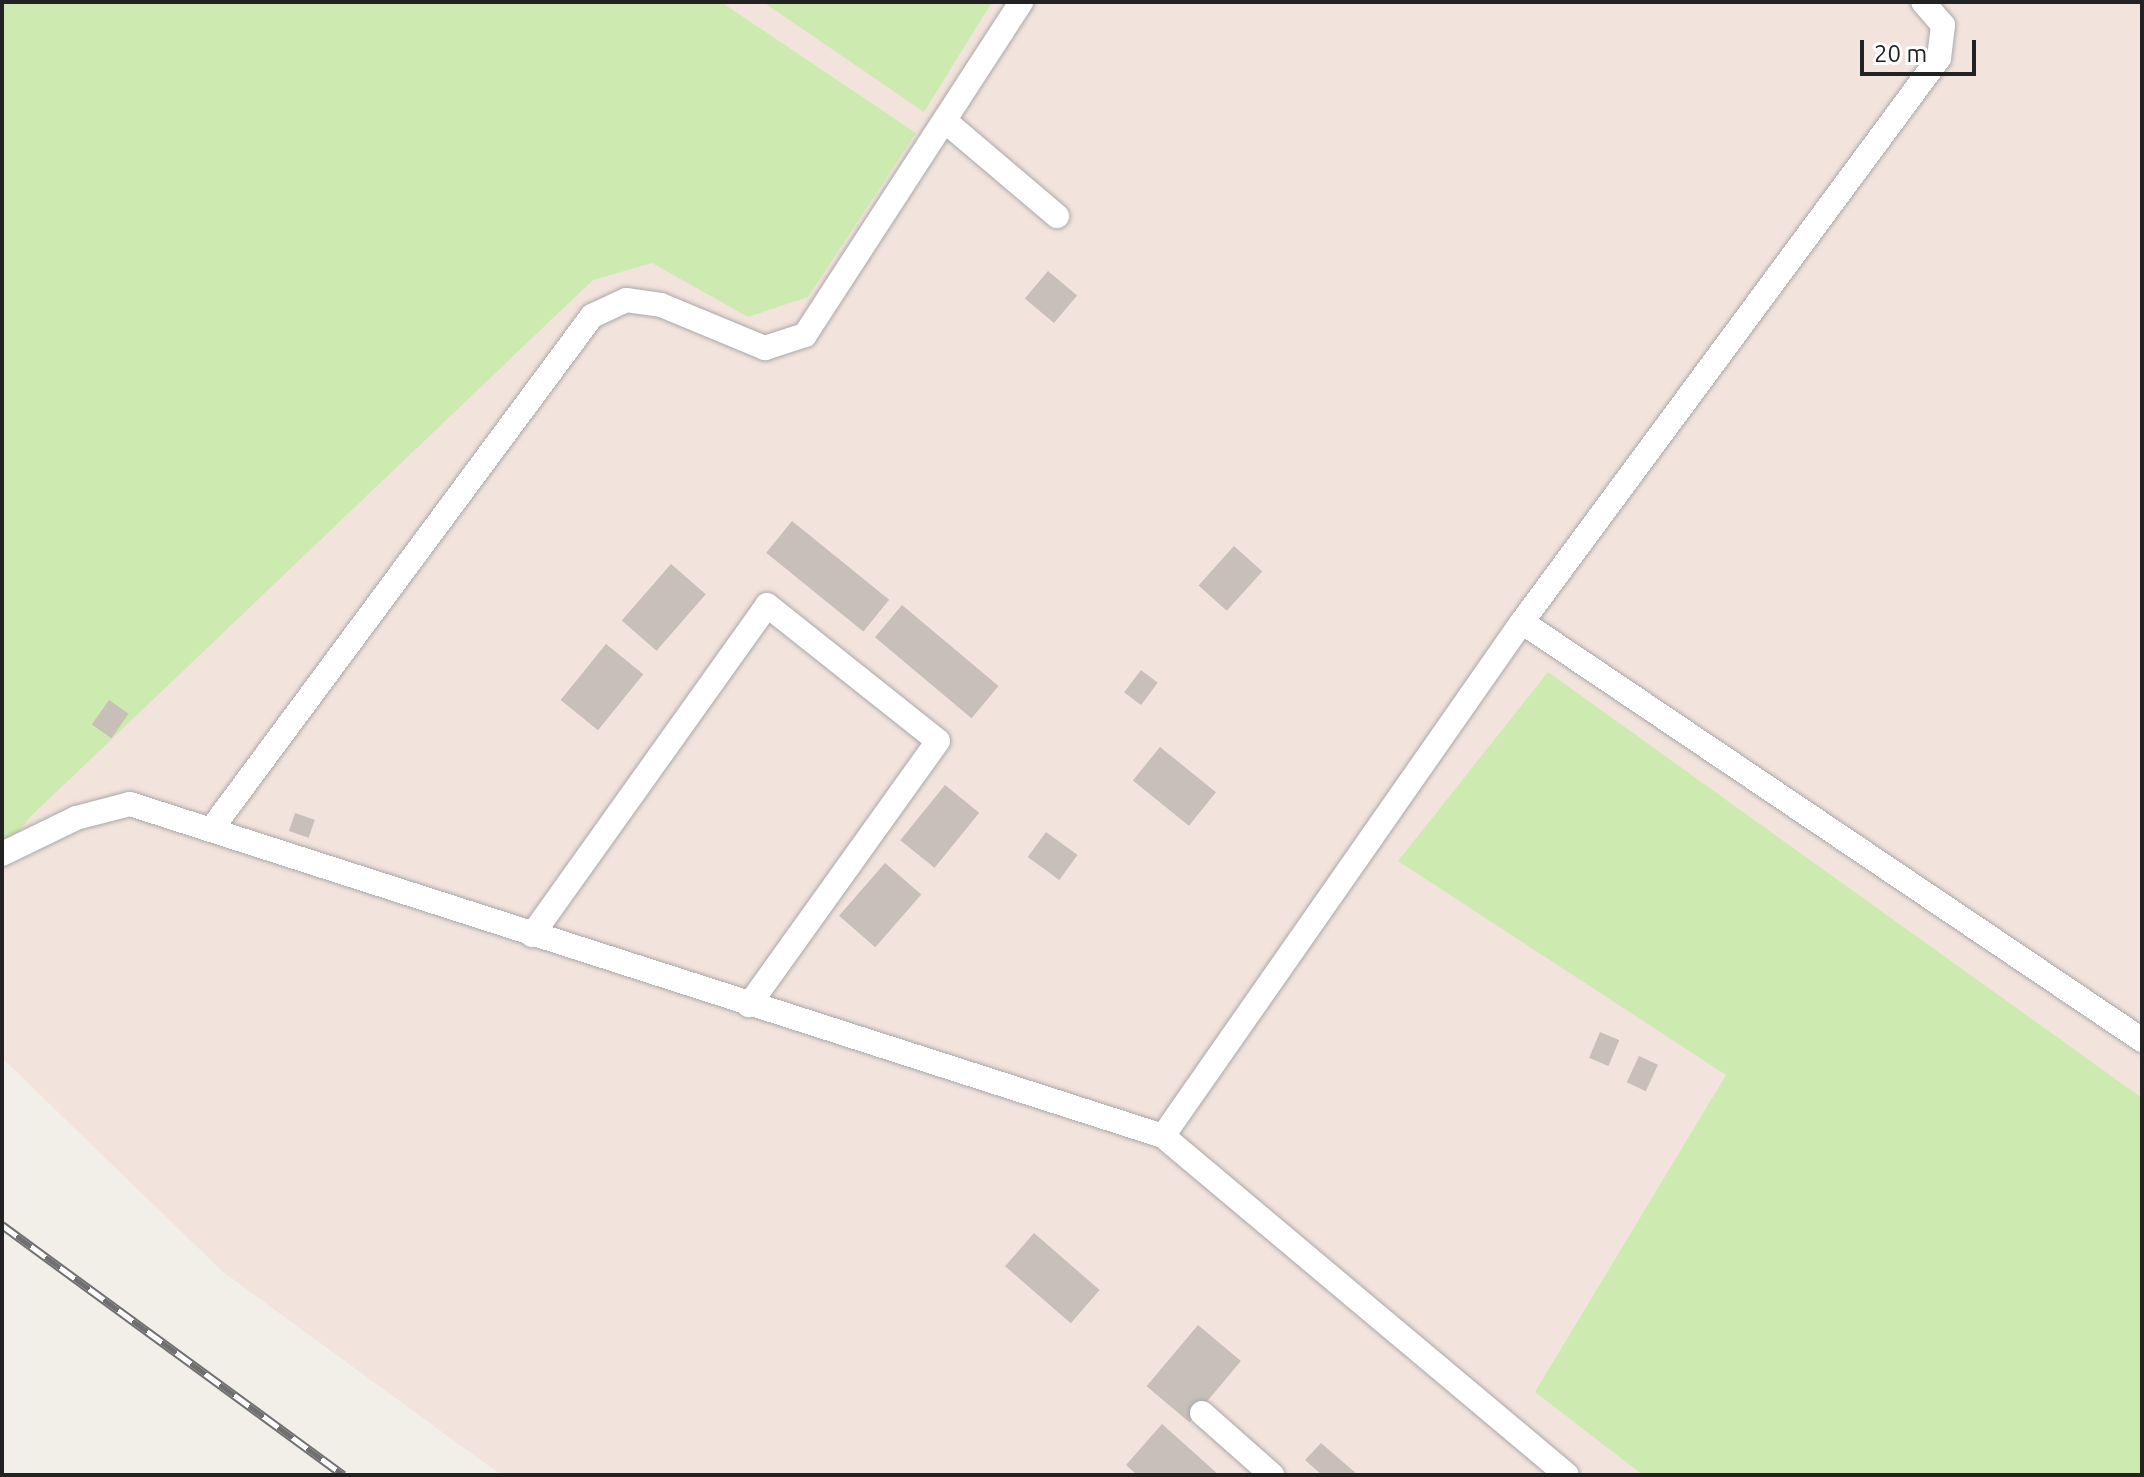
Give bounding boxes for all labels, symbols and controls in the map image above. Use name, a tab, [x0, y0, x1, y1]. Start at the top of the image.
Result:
scale bar	[1864, 24, 1980, 74]
text: 20 m	[1874, 40, 1927, 67]

